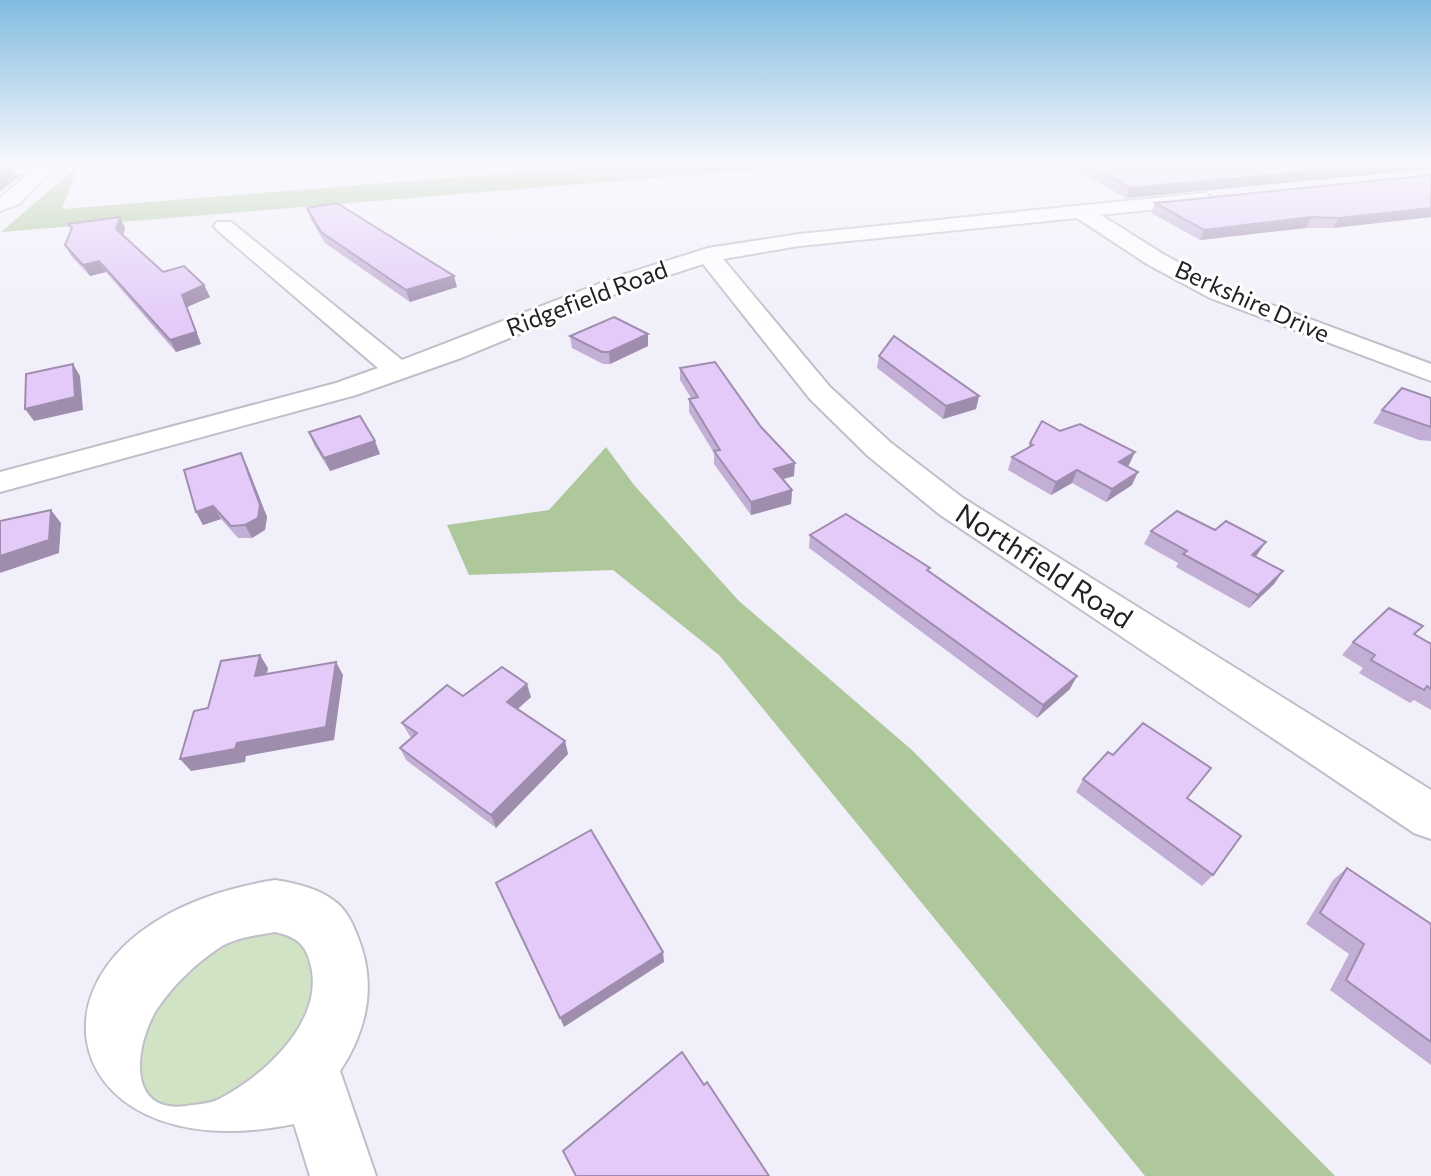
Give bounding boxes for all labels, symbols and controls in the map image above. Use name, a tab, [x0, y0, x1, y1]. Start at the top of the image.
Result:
street label: Ridgefield Road	[502, 254, 671, 342]
street label: Berkshire Drive	[1171, 254, 1334, 348]
street label: Northfield Road	[950, 495, 1139, 635]

